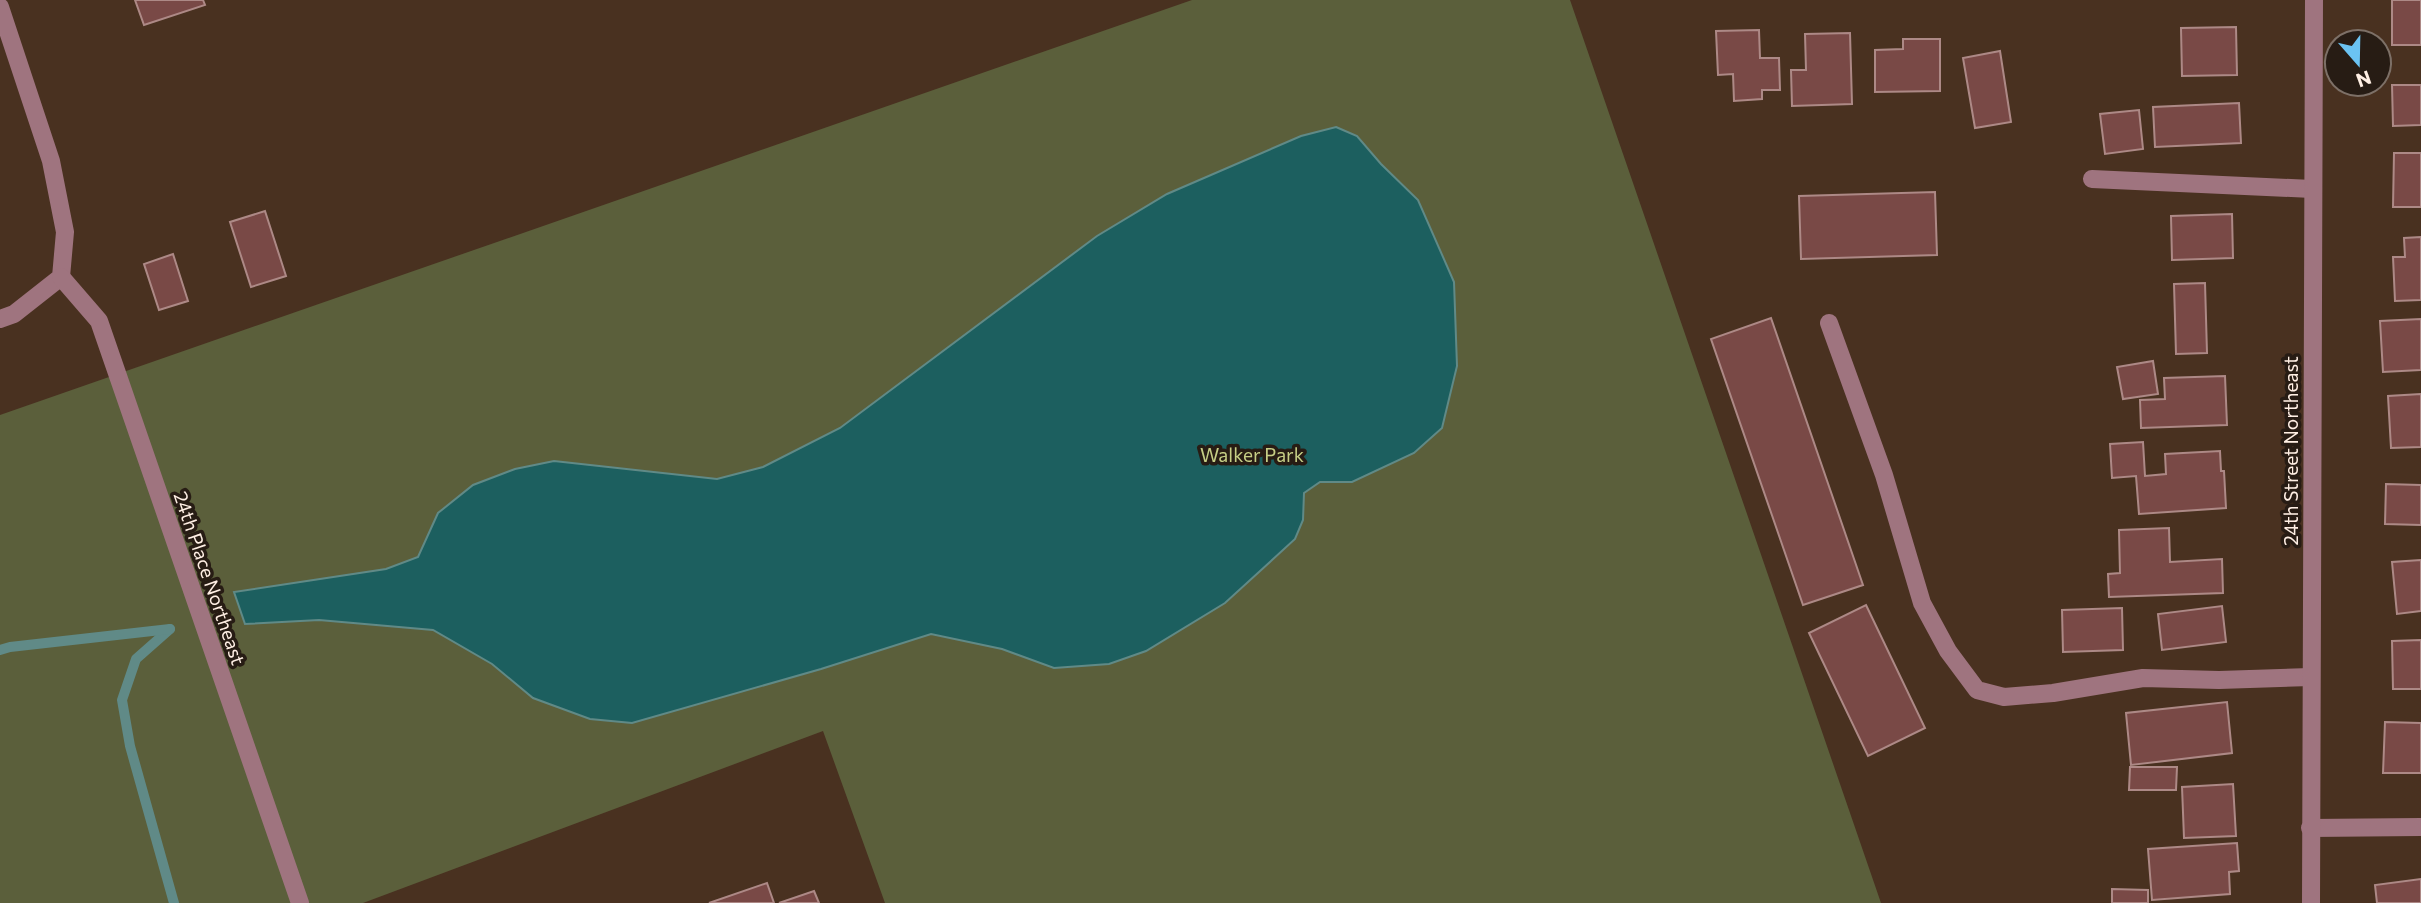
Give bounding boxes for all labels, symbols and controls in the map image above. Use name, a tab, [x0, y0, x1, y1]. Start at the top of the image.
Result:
north arrow	[2323, 28, 2393, 98]
text: N	[2353, 66, 2375, 93]
street label: 24th Street Northeast	[2279, 356, 2302, 546]
park label: Walker Park	[1200, 443, 1304, 466]
street label: 24th Place Northeast	[170, 488, 251, 668]

